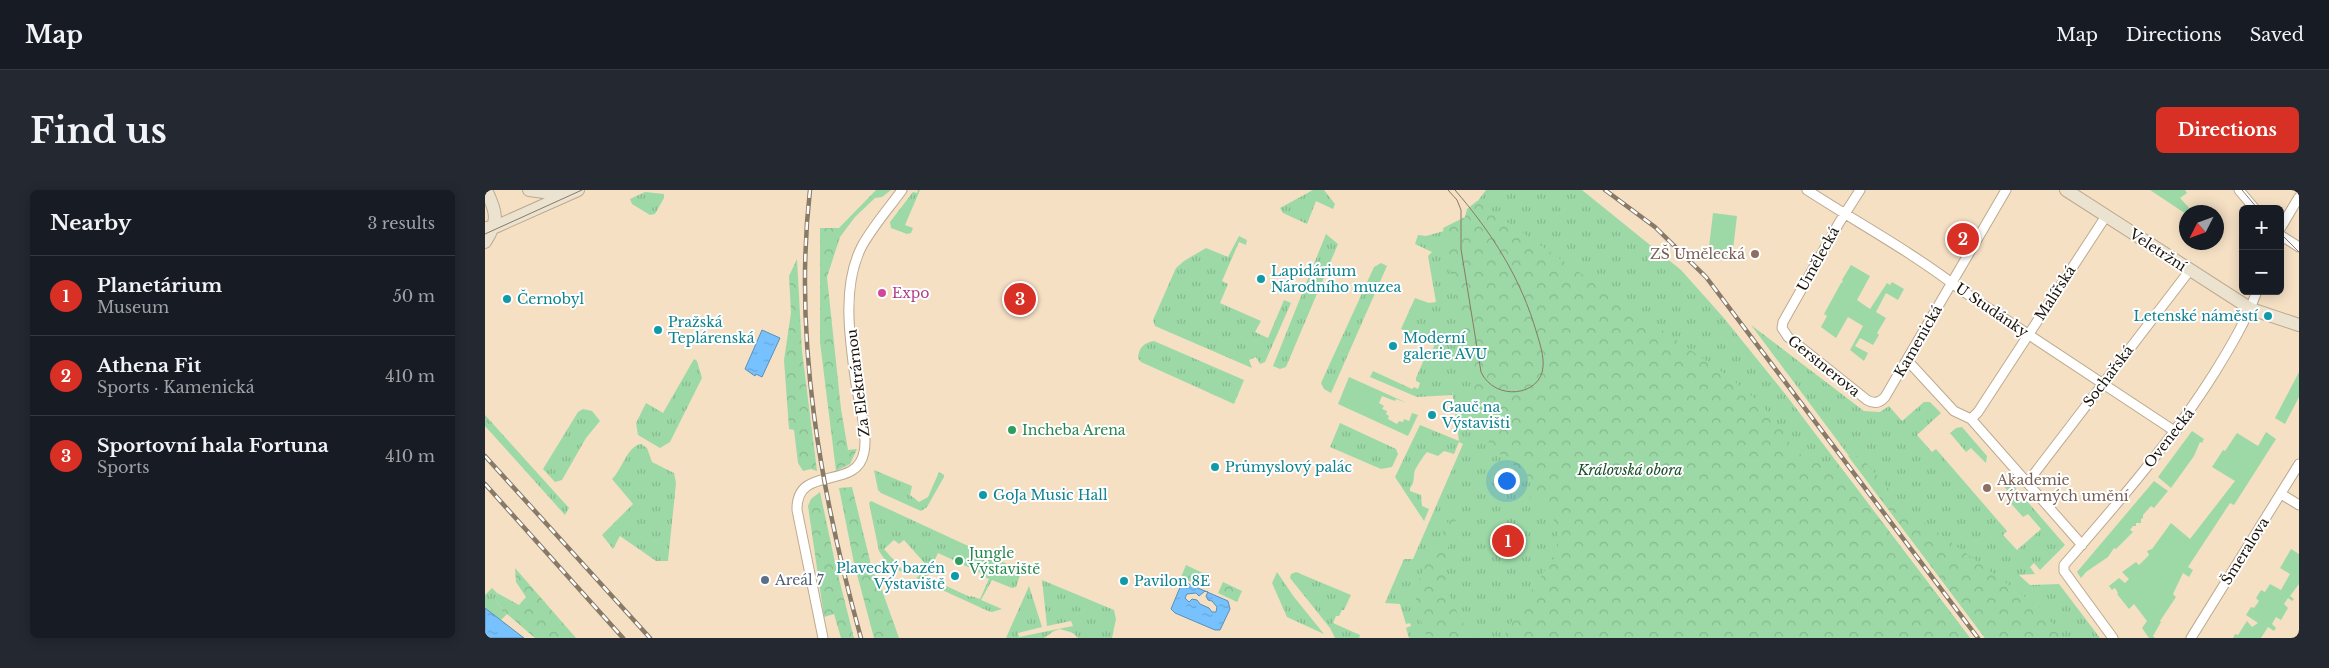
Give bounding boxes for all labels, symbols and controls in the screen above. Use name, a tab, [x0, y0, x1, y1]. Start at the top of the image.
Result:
text: Map	[25, 20, 83, 49]
text: Map	[2056, 24, 2098, 46]
text: Directions	[2126, 24, 2222, 46]
text: Saved	[2250, 24, 2304, 46]
button: Directions	[2156, 107, 2299, 153]
text: Find us	[30, 109, 167, 152]
north arrow	[2179, 205, 2224, 250]
map controls	[2239, 205, 2284, 295]
button: +	[2239, 205, 2284, 250]
text: Nearby	[50, 210, 131, 236]
text: 3 results	[367, 213, 435, 233]
pin: 2	[1947, 220, 1979, 258]
street label: Umělecká	[1793, 223, 1843, 294]
street label: Veletržní	[2125, 224, 2190, 275]
place label: ZŠ Umělecká	[1650, 244, 1745, 263]
marker: ZŠ Umělecká	[1749, 248, 1761, 260]
button: −	[2239, 250, 2284, 295]
place label: Lapidárium Národního muzea	[1271, 262, 1401, 296]
street label: Malířská	[2031, 262, 2079, 324]
marker: Lapidárium Národního muzea	[1255, 273, 1267, 285]
text: Planetárium	[97, 274, 222, 297]
street label: U Studánky	[1952, 279, 2032, 341]
pin: 3	[1004, 280, 1036, 318]
place label: Expo	[892, 284, 929, 302]
text: 1	[63, 286, 69, 306]
text: 50 m	[393, 286, 435, 306]
marker: Expo	[876, 287, 888, 299]
place label: Černobyl	[517, 289, 584, 308]
marker: Černobyl	[501, 293, 513, 305]
text: Museum	[97, 297, 169, 317]
street label: Kamenická	[1890, 302, 1946, 380]
place label: Letenské náměstí	[2133, 307, 2258, 325]
marker: Letenské náměstí	[2262, 310, 2274, 322]
place label: Pražská Teplárenská	[668, 313, 755, 347]
marker: Pražská Teplárenská	[652, 324, 664, 336]
street label: Za Elektrárnou	[842, 328, 874, 438]
place label: Moderní galerie AVU	[1403, 329, 1487, 363]
street label: Gerstnerova	[1784, 331, 1864, 401]
marker: Moderní galerie AVU	[1387, 340, 1399, 352]
street label: Sochařská	[2079, 341, 2137, 410]
text: Athena Fit	[97, 354, 201, 377]
text: 2	[61, 366, 71, 386]
text: 410 m	[385, 366, 435, 386]
text: Sports · Kamenická	[97, 377, 255, 397]
place label: Gauč na Výstavišti	[1441, 398, 1510, 432]
street label: Ovenecká	[2140, 404, 2198, 472]
marker: Gauč na Výstavišti	[1426, 409, 1438, 421]
place label: Incheba Arena	[1022, 421, 1126, 439]
marker: Incheba Arena	[1006, 424, 1018, 436]
text: Sportovní hala Fortuna	[97, 434, 329, 457]
text: 3	[61, 446, 71, 466]
text: 410 m	[385, 446, 435, 466]
text: Sports	[97, 457, 150, 477]
place label: Průmyslový palác	[1225, 458, 1353, 476]
marker: Průmyslový palác	[1209, 461, 1221, 473]
park label: Královská obora	[1577, 461, 1682, 479]
your location	[1494, 468, 1520, 494]
place label: Akademie výtvarných umění	[1996, 471, 2129, 505]
marker: Akademie výtvarných umění	[1981, 482, 1993, 494]
place label: GoJa Music Hall	[993, 486, 1108, 504]
marker: GoJa Music Hall	[977, 489, 989, 501]
street label: Šmeralova	[2216, 513, 2273, 588]
pin: 1	[1492, 522, 1524, 560]
place label: Jungle Výstaviště	[967, 544, 1040, 578]
marker: Jungle Výstaviště	[953, 555, 965, 567]
place label: Plavecký bazén Výstaviště	[836, 559, 945, 593]
marker: Plavecký bazén Výstaviště	[949, 570, 961, 582]
place label: Areál 7	[774, 571, 825, 589]
place label: Pavilon 8E	[1134, 572, 1210, 590]
marker: Areál 7	[759, 574, 771, 586]
marker: Pavilon 8E	[1118, 575, 1130, 587]

